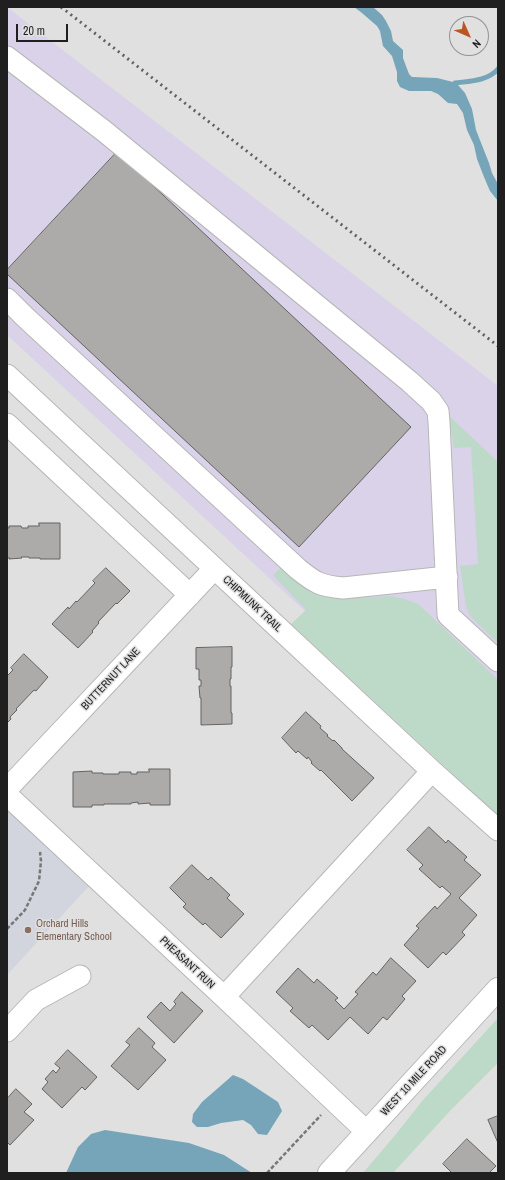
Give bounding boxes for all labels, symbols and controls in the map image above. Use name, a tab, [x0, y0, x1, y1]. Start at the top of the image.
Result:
scale bar	[18, 16, 70, 42]
north arrow	[449, 16, 489, 56]
text: 20 m	[23, 23, 45, 39]
text: N	[470, 37, 484, 51]
street label: CHIPMUNK TRAIL	[220, 573, 284, 635]
street label: BUTTERNUT LANE	[79, 645, 143, 713]
place label: Orchard Hills Elementary School	[36, 917, 112, 943]
marker: Orchard Hills Elementary School	[23, 925, 33, 935]
street label: PHEASANT RUN	[157, 934, 217, 992]
street label: WEST 10 MILE ROAD	[378, 1043, 450, 1119]

